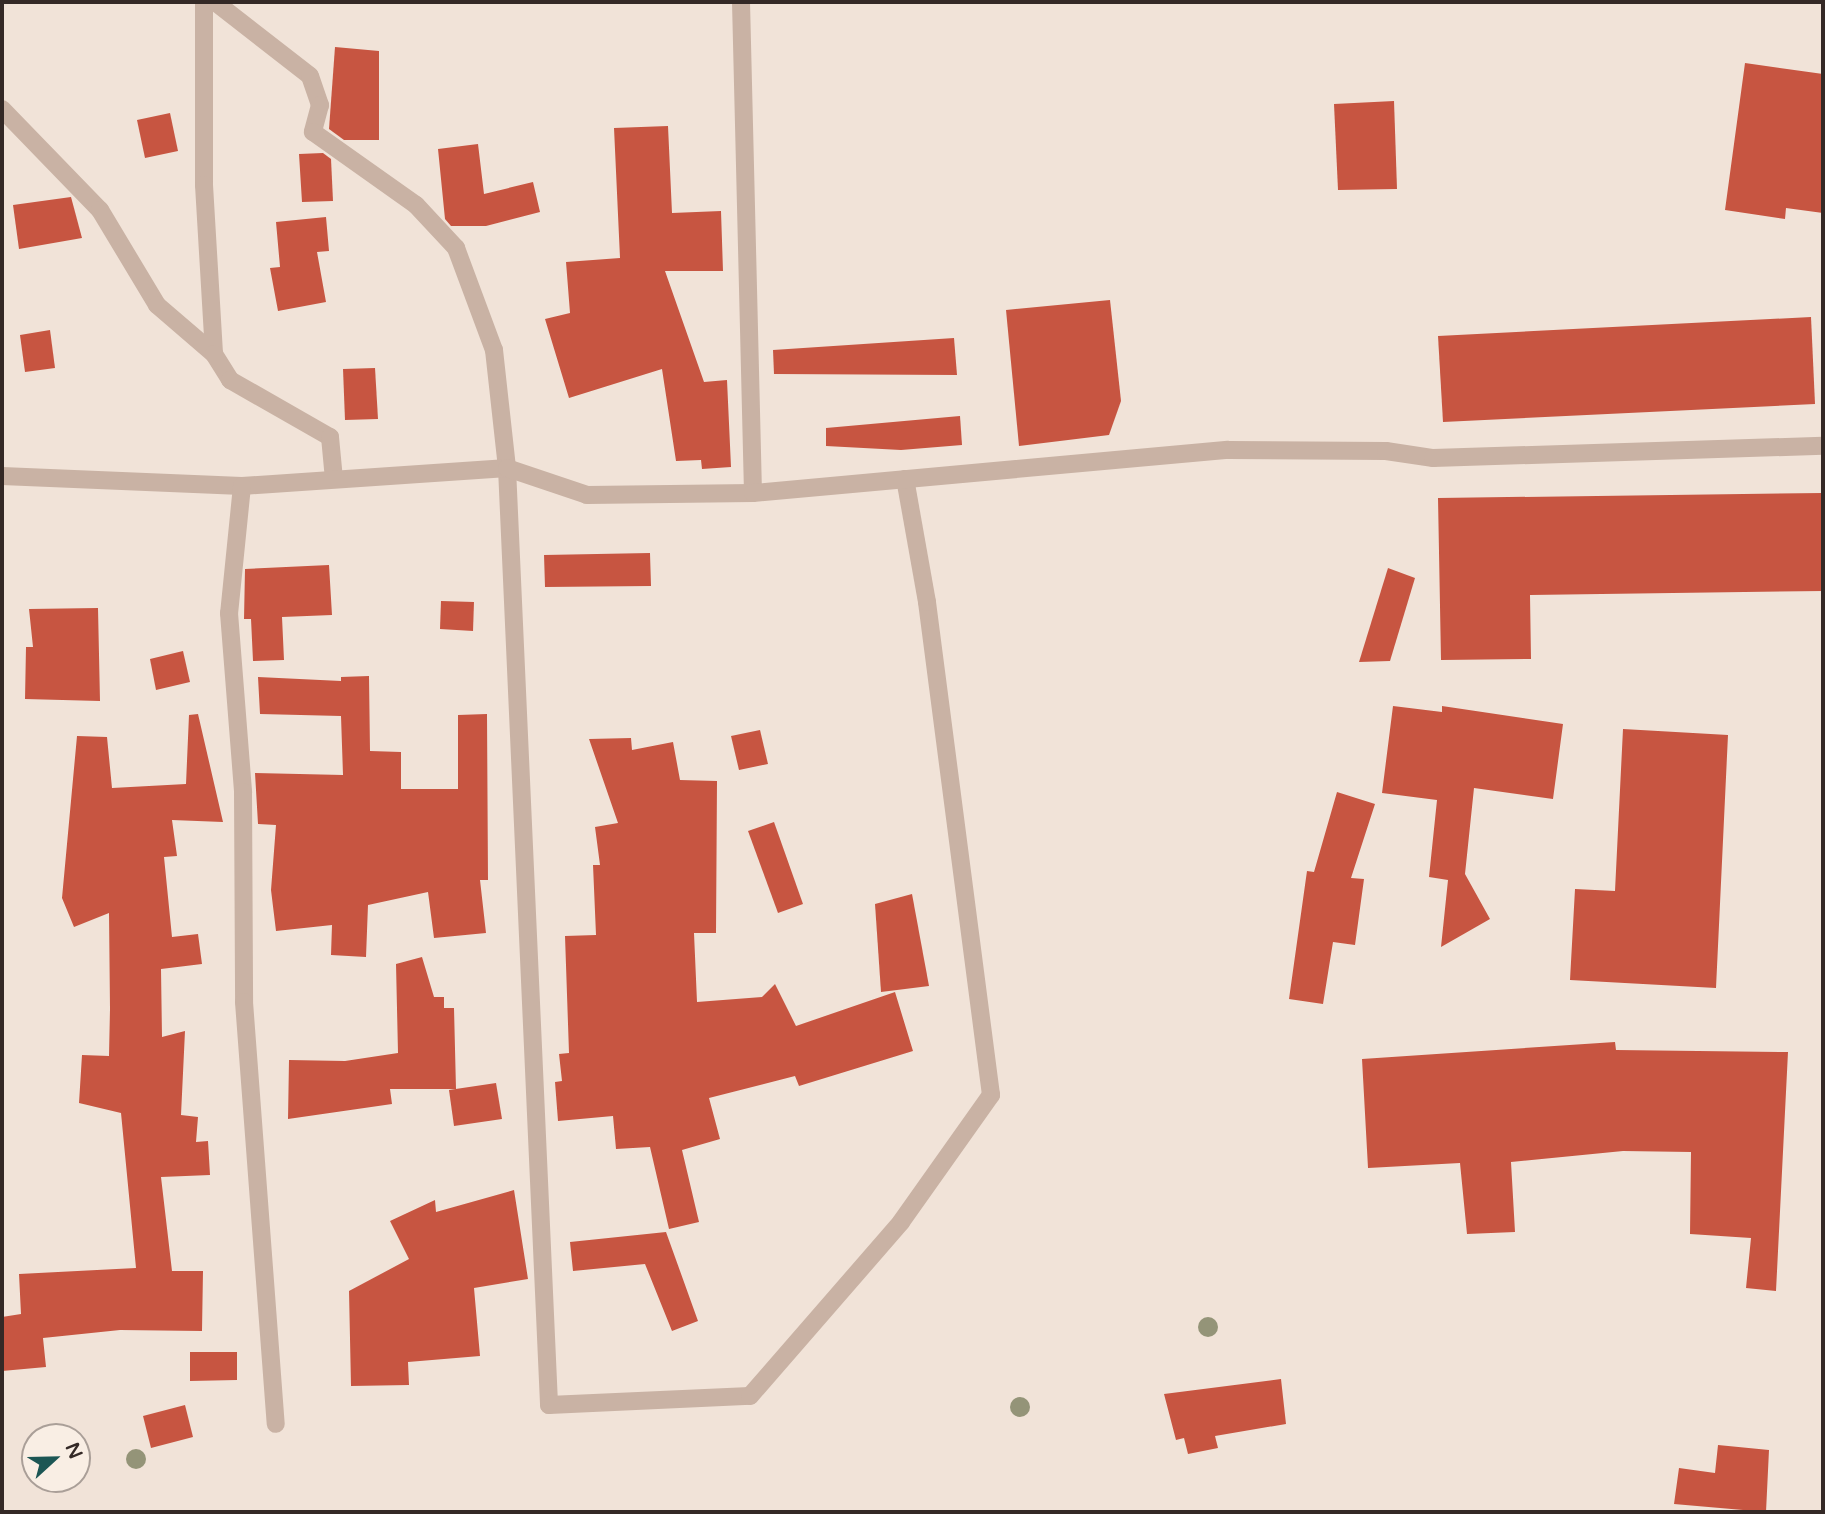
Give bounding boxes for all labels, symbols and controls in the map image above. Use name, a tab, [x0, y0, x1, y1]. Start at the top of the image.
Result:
north arrow	[21, 1423, 91, 1493]
text: N	[61, 1440, 87, 1462]

